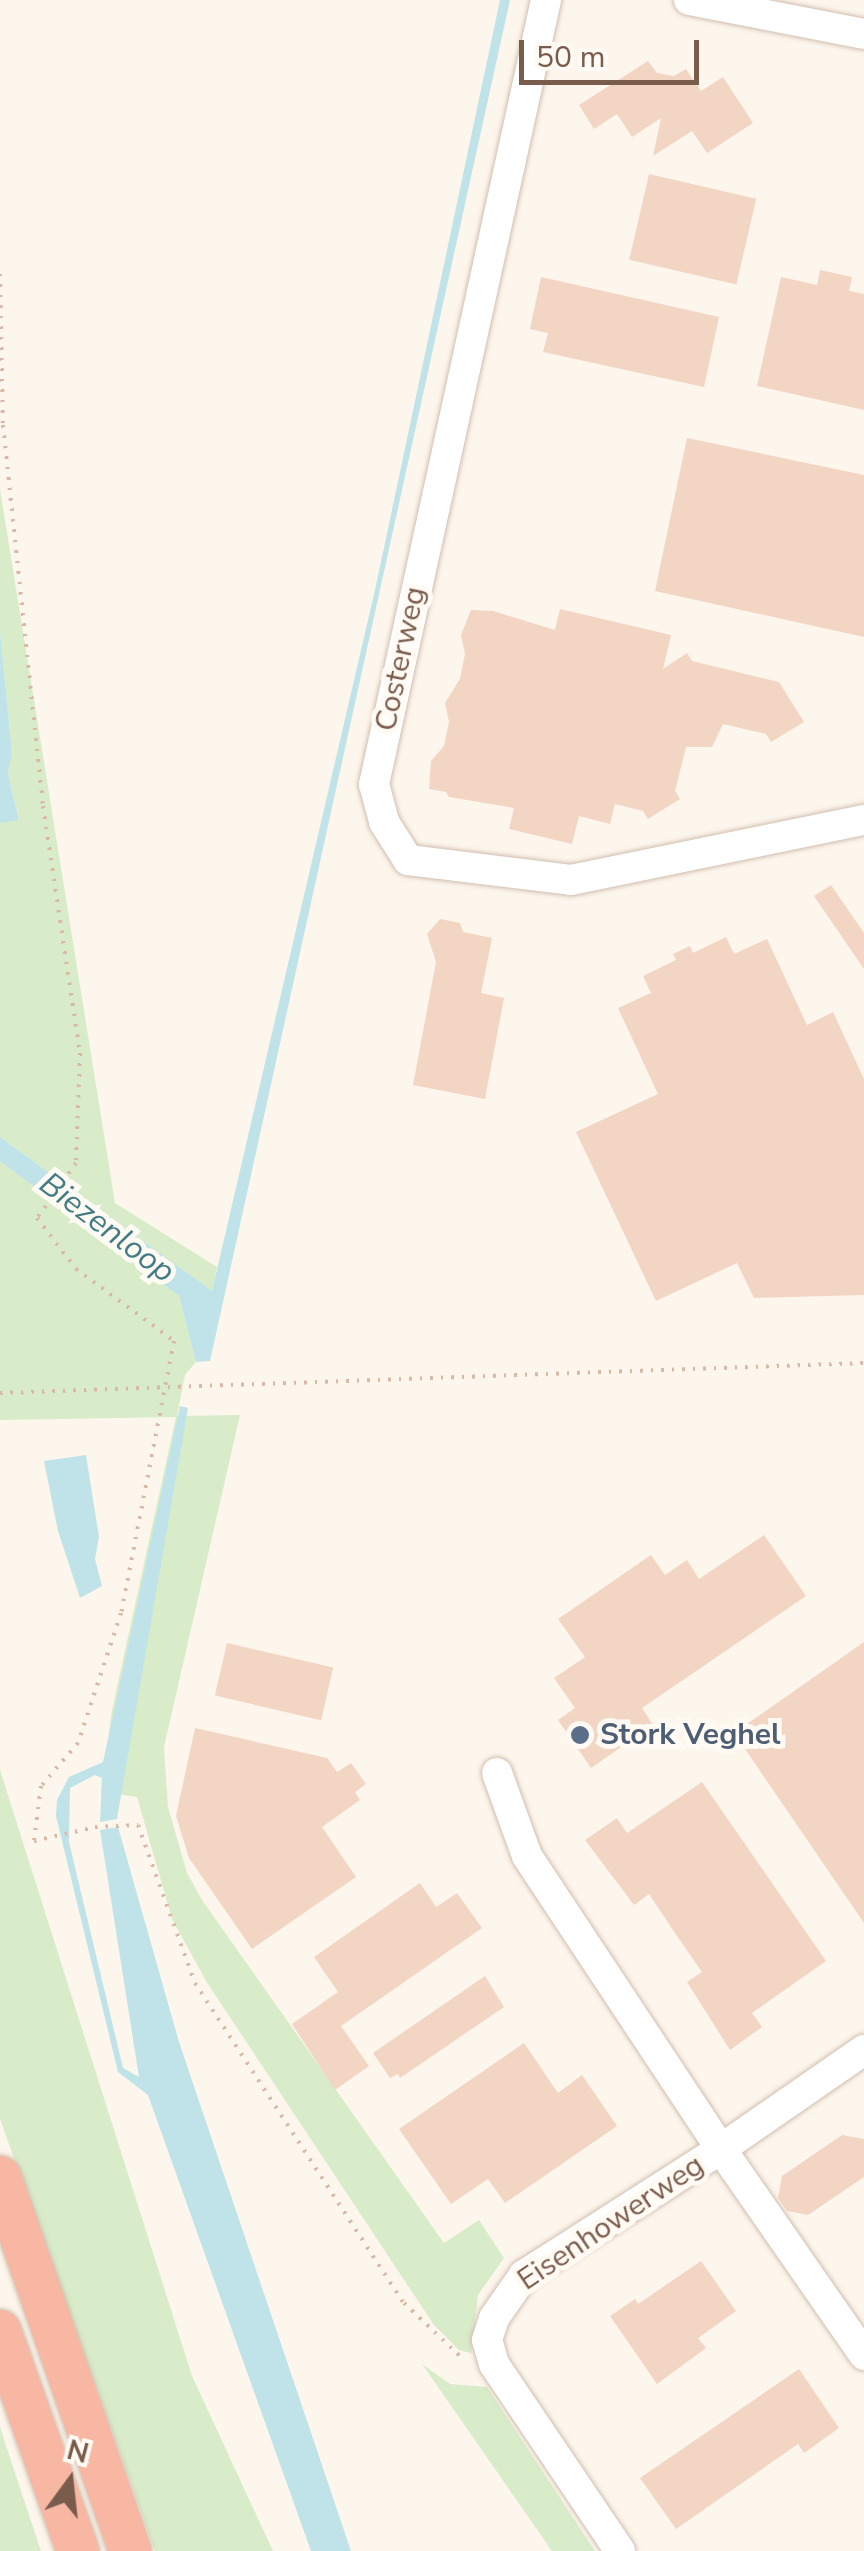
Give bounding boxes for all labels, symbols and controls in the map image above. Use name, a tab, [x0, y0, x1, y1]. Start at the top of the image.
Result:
scale bar	[524, 20, 704, 82]
text: 50 m	[536, 37, 605, 78]
street label: Costerweg	[368, 584, 434, 734]
water label: Biezenloop	[32, 1165, 182, 1291]
place label: Stork Veghel	[600, 1717, 781, 1753]
marker: Stork Veghel	[569, 1724, 591, 1746]
street label: Eisenhowerweg	[511, 2148, 711, 2298]
north arrow	[20, 2431, 120, 2531]
text: N	[63, 2431, 93, 2473]

